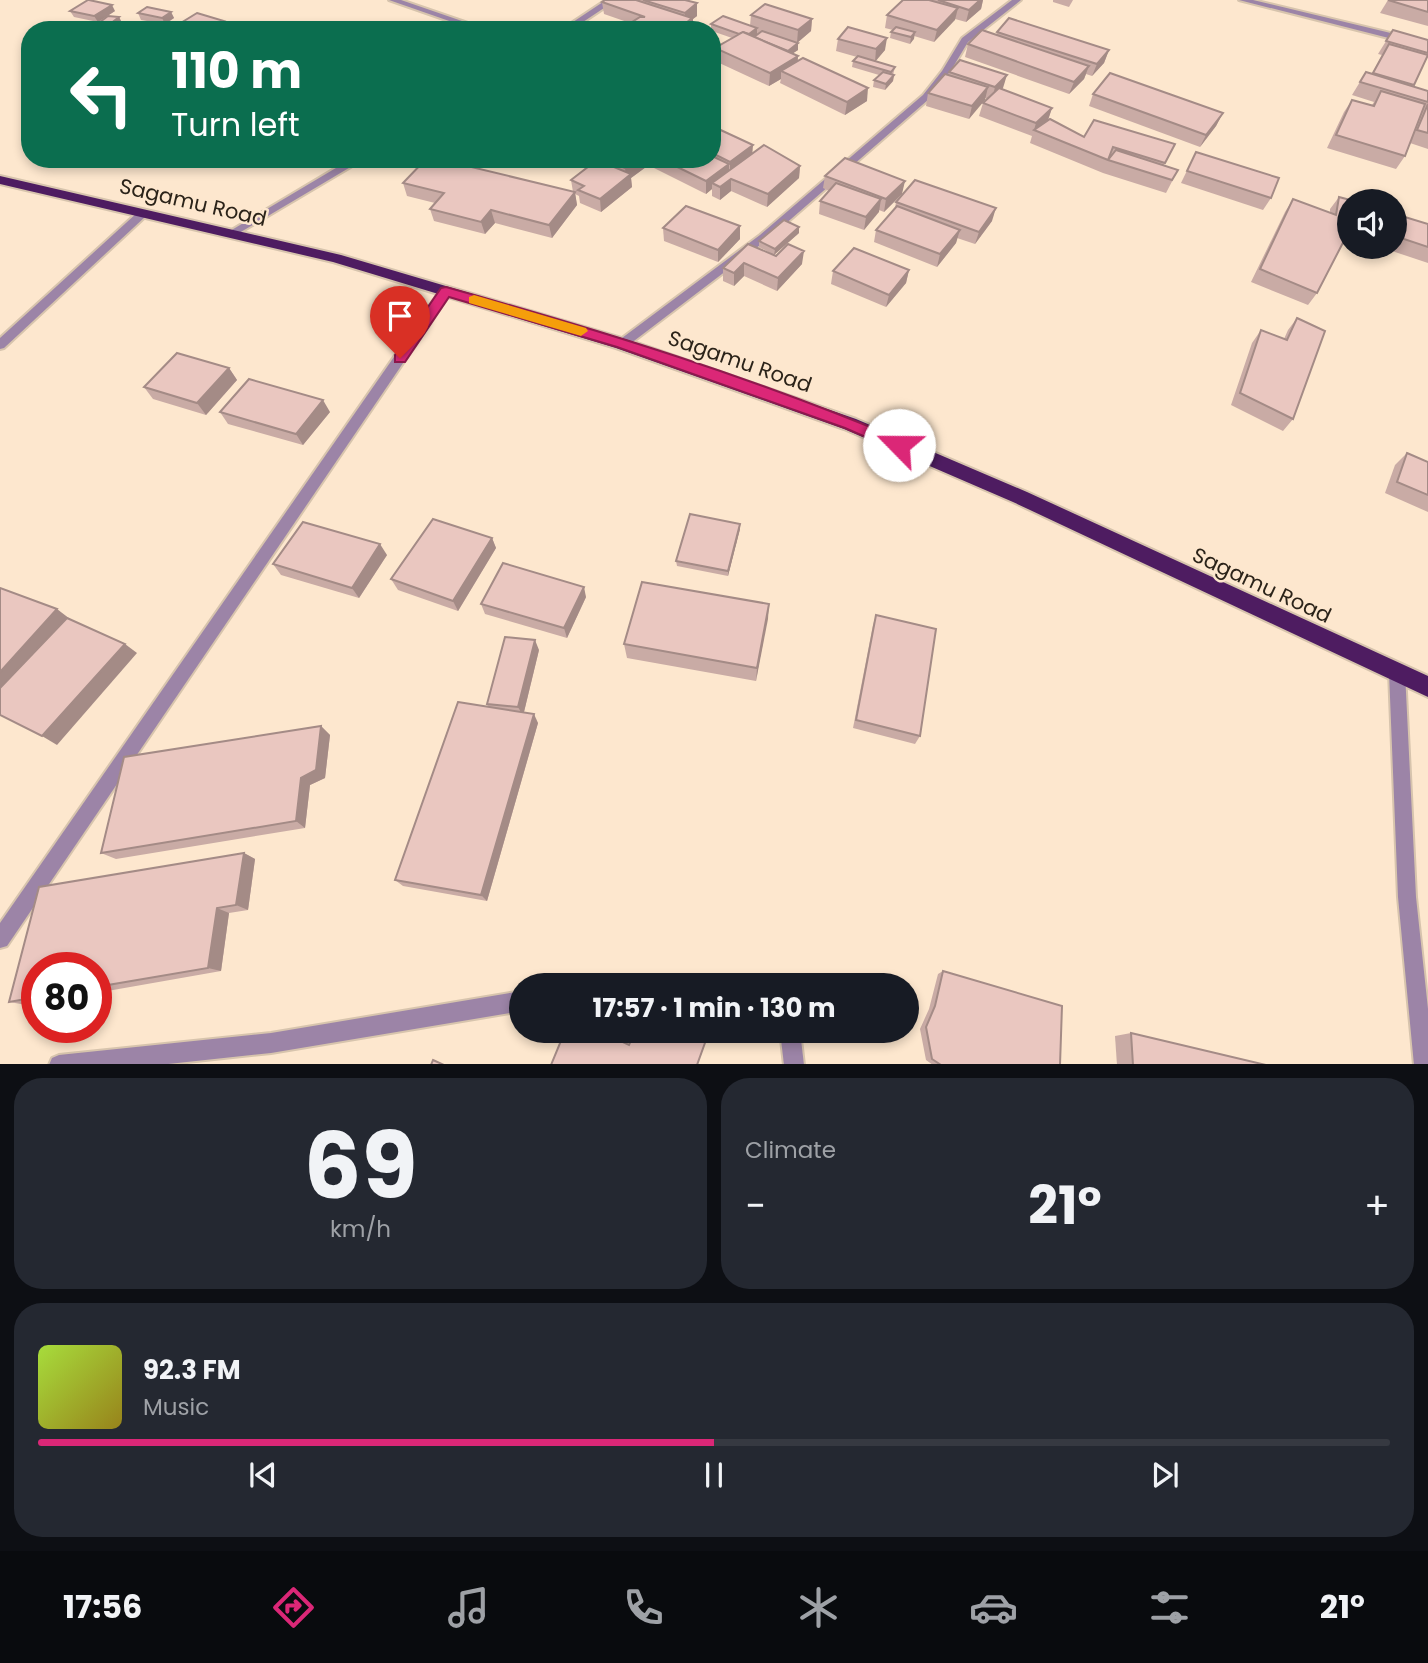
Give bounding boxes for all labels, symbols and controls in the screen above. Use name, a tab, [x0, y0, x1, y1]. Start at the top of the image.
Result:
text: 110 m	[171, 37, 302, 105]
icon: left	[56, 49, 147, 140]
text: Turn left	[171, 102, 300, 147]
street label: Sagamu Road	[117, 171, 269, 233]
map controls	[1337, 189, 1407, 259]
button: sound	[1337, 189, 1407, 259]
pin	[370, 286, 430, 358]
icon: arrive	[381, 297, 419, 335]
street label: Sagamu Road	[664, 323, 816, 399]
position arrow	[862, 408, 936, 482]
street label: Sagamu Road	[1188, 540, 1336, 630]
speed limit sign: 80	[21, 952, 112, 1043]
text: 17:57 · 1 min · 130 m	[593, 990, 836, 1026]
text: 69	[304, 1102, 417, 1230]
text: Climate	[745, 1134, 836, 1166]
text: 21°	[1028, 1169, 1102, 1242]
text: −	[745, 1179, 766, 1232]
text: +	[1364, 1179, 1390, 1232]
text: km/h	[330, 1213, 391, 1245]
text: 92.3 FM	[143, 1352, 241, 1388]
text: Music	[143, 1391, 209, 1423]
icon: previous	[244, 1456, 282, 1494]
icon: pause	[695, 1456, 733, 1494]
icon: next	[1146, 1456, 1184, 1494]
icon: directions	[269, 1583, 318, 1632]
icon: music	[444, 1583, 493, 1632]
icon: phone	[619, 1583, 668, 1632]
icon: climate	[794, 1583, 843, 1632]
icon: car	[969, 1583, 1018, 1632]
icon: filters	[1145, 1583, 1194, 1632]
text: 17:56	[63, 1584, 143, 1629]
text: 21°	[1320, 1584, 1365, 1629]

